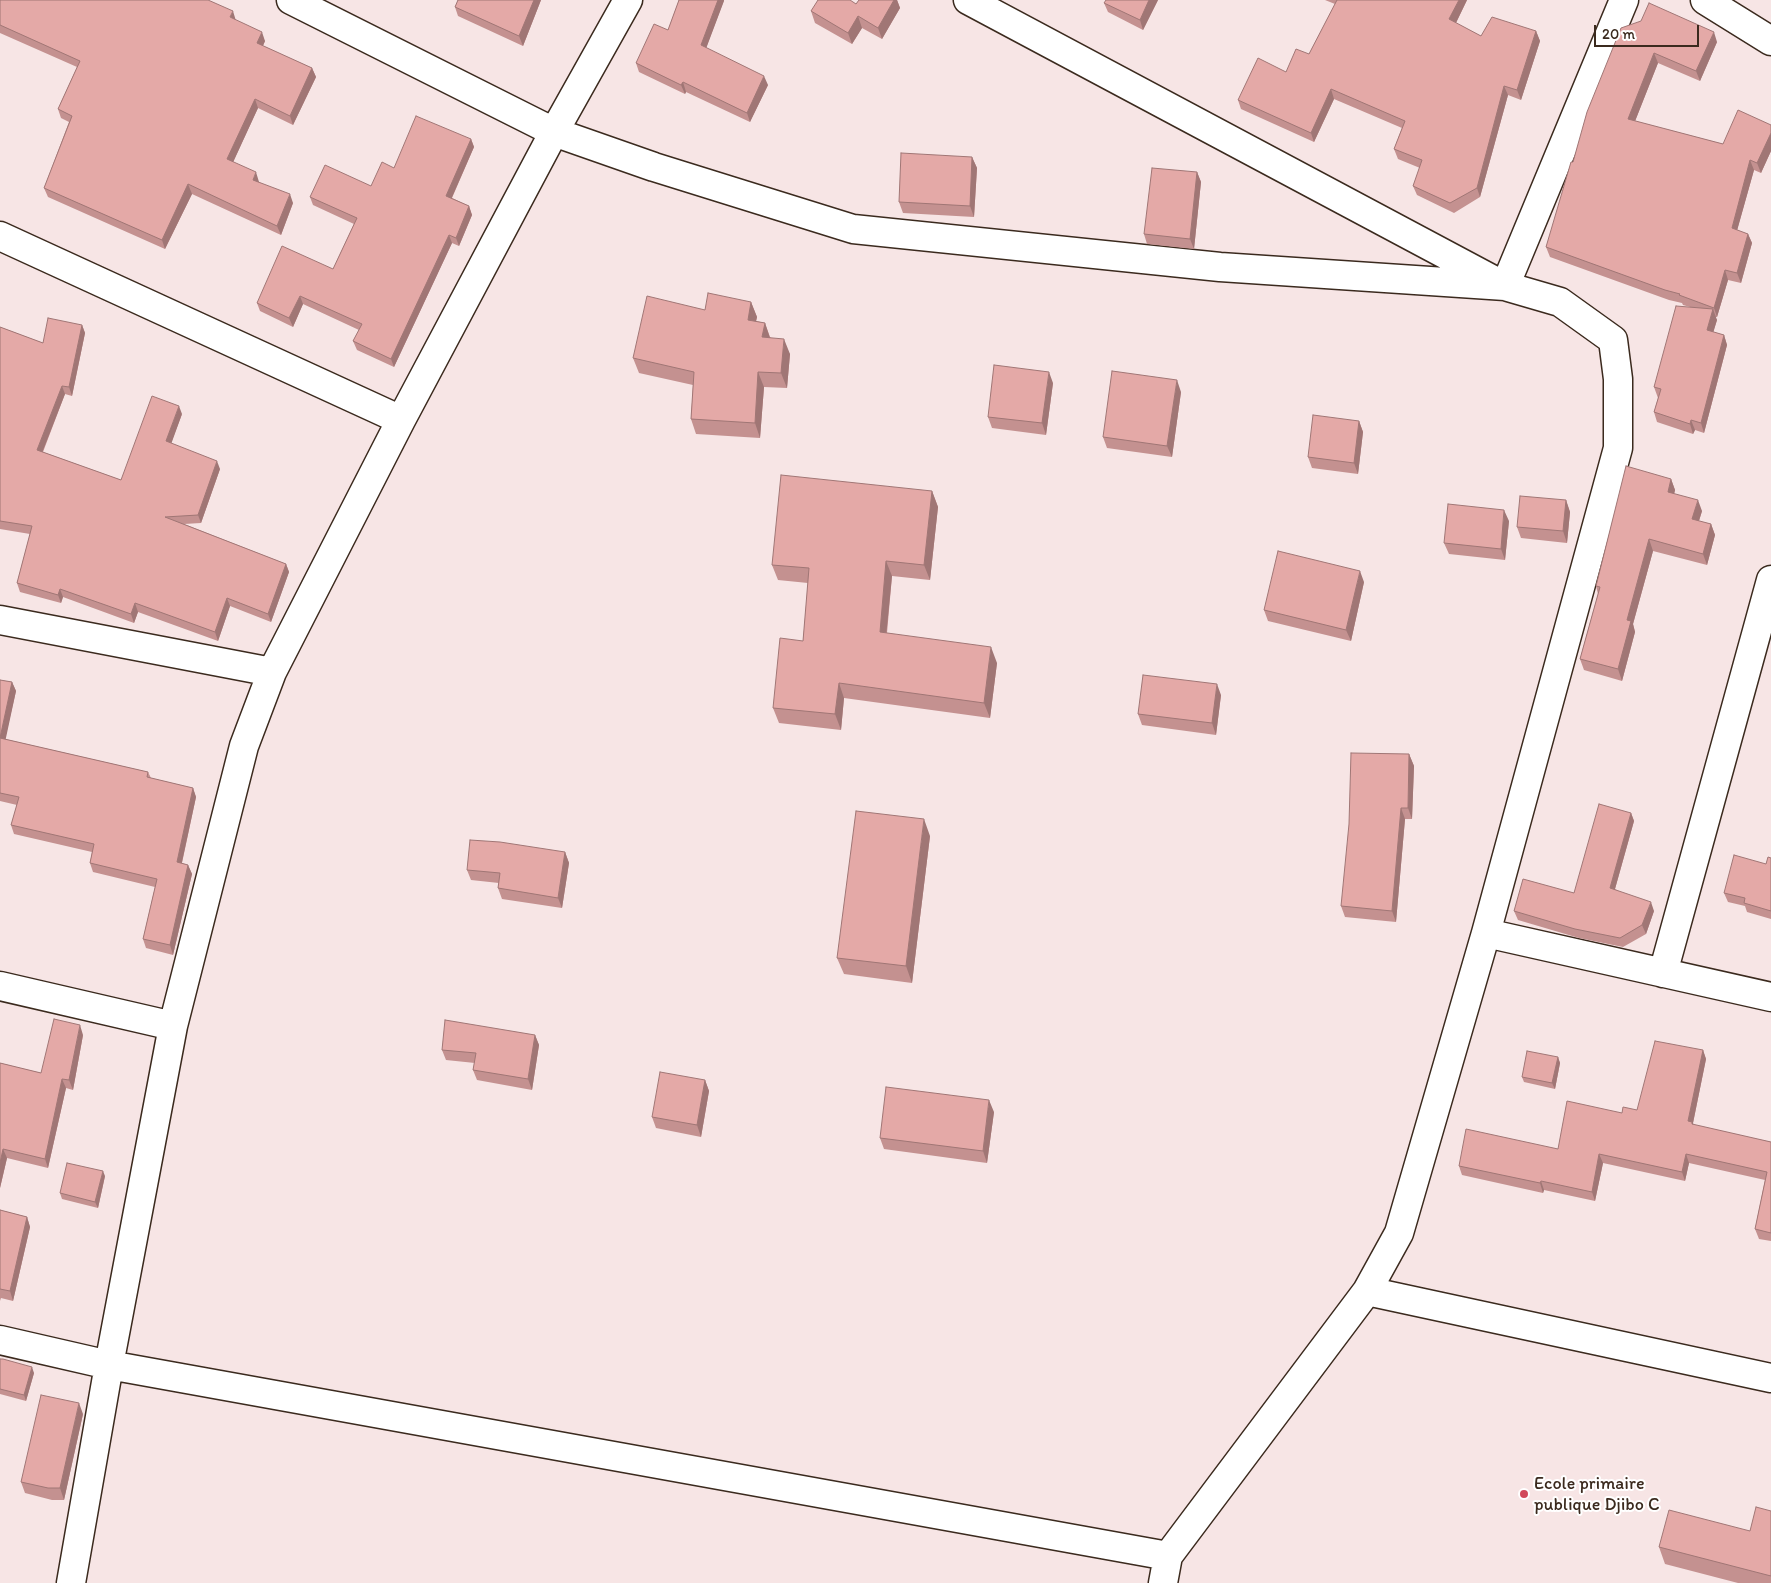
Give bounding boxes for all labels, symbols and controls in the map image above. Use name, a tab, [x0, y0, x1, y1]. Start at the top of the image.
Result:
scale bar	[1596, 15, 1701, 47]
text: 20 m	[1602, 25, 1635, 43]
place label: Ecole primaire publique Djibo C	[1534, 1473, 1659, 1516]
marker: Ecole primaire publique Djibo C	[1518, 1488, 1530, 1500]

